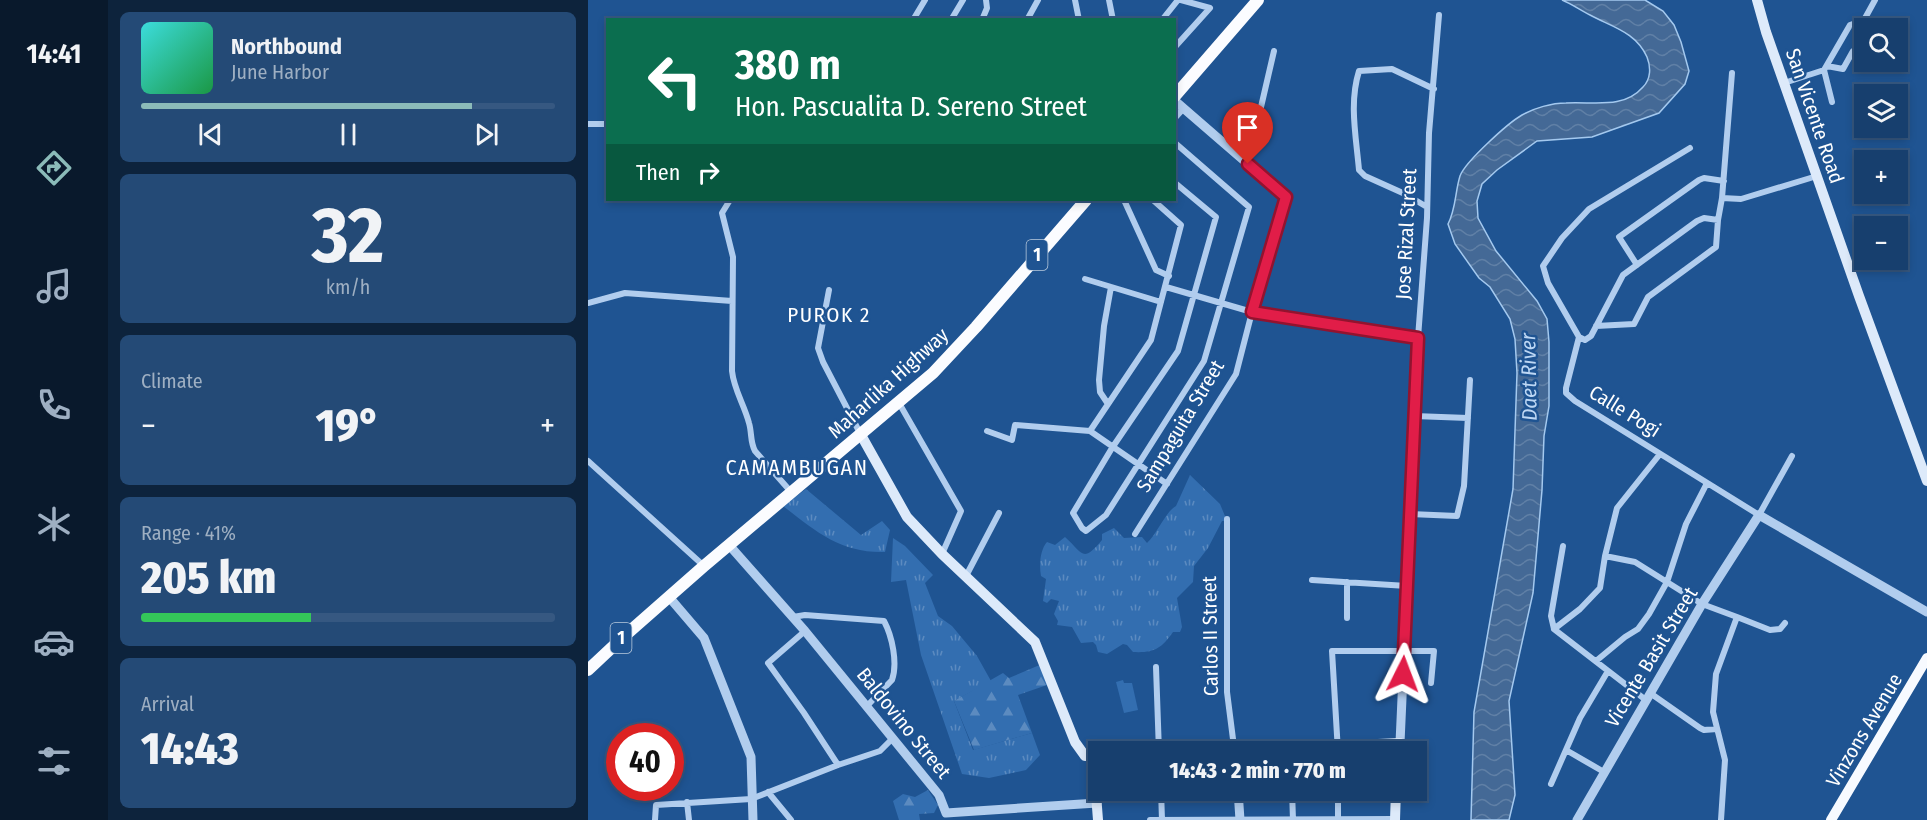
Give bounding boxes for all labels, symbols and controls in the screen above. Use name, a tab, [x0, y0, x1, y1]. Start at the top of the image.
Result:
map controls	[1854, 18, 1908, 270]
button: search	[1854, 18, 1908, 72]
text: Northbound	[231, 33, 342, 60]
text: 14:41	[27, 38, 81, 70]
text: 380 m	[735, 40, 841, 90]
icon: left	[636, 42, 714, 120]
street label: San Vicente Road	[1781, 45, 1849, 187]
text: June Harbor	[231, 60, 329, 84]
button: layers	[1854, 84, 1908, 138]
text: Hon. Pascualita D. Sereno Street	[735, 91, 1087, 123]
pin	[1222, 102, 1273, 164]
icon: arrive	[1231, 111, 1264, 144]
icon: previous	[194, 118, 227, 151]
icon: pause	[332, 118, 365, 151]
icon: next	[470, 118, 503, 151]
icon: directions	[33, 147, 75, 189]
button: +	[1854, 150, 1908, 204]
icon: right	[692, 156, 725, 189]
text: Then	[636, 159, 680, 186]
street label: Jose Rizal Street	[1391, 167, 1421, 300]
text: 32	[312, 189, 384, 283]
button: −	[1854, 216, 1908, 270]
road number: 1	[1026, 240, 1048, 270]
icon: music	[33, 265, 75, 307]
text: km/h	[326, 275, 370, 299]
district label: PUROK 2	[787, 302, 871, 328]
street label: Maharlika Highway	[823, 323, 953, 443]
water label: Daet River	[1515, 332, 1543, 421]
street label: Sampaguita Street	[1131, 355, 1229, 496]
text: Climate	[141, 369, 203, 393]
street label: Calle Pogi	[1585, 380, 1665, 442]
icon: phone	[33, 384, 75, 426]
text: 19°	[316, 399, 380, 453]
text: −	[141, 406, 156, 446]
text: +	[540, 406, 555, 446]
district label: CAMAMBUGAN	[725, 454, 869, 481]
icon: climate	[33, 503, 75, 545]
text: Range · 41%	[141, 521, 236, 545]
text: 205 km	[141, 551, 276, 605]
street label: Carlos II Street	[1197, 575, 1223, 696]
street label: Vicente Basit Street	[1600, 582, 1703, 731]
icon: car	[33, 621, 75, 663]
road number: 1	[610, 623, 632, 653]
position arrow	[1371, 642, 1435, 706]
street label: Baldovino Street	[852, 663, 956, 784]
street label: Vinzons Avenue	[1821, 669, 1907, 791]
text: Arrival	[141, 692, 194, 716]
text: 14:43	[141, 722, 239, 776]
speed limit sign: 40	[606, 723, 684, 801]
icon: filters	[33, 740, 75, 782]
text: 14:43 · 2 min · 770 m	[1169, 757, 1346, 784]

